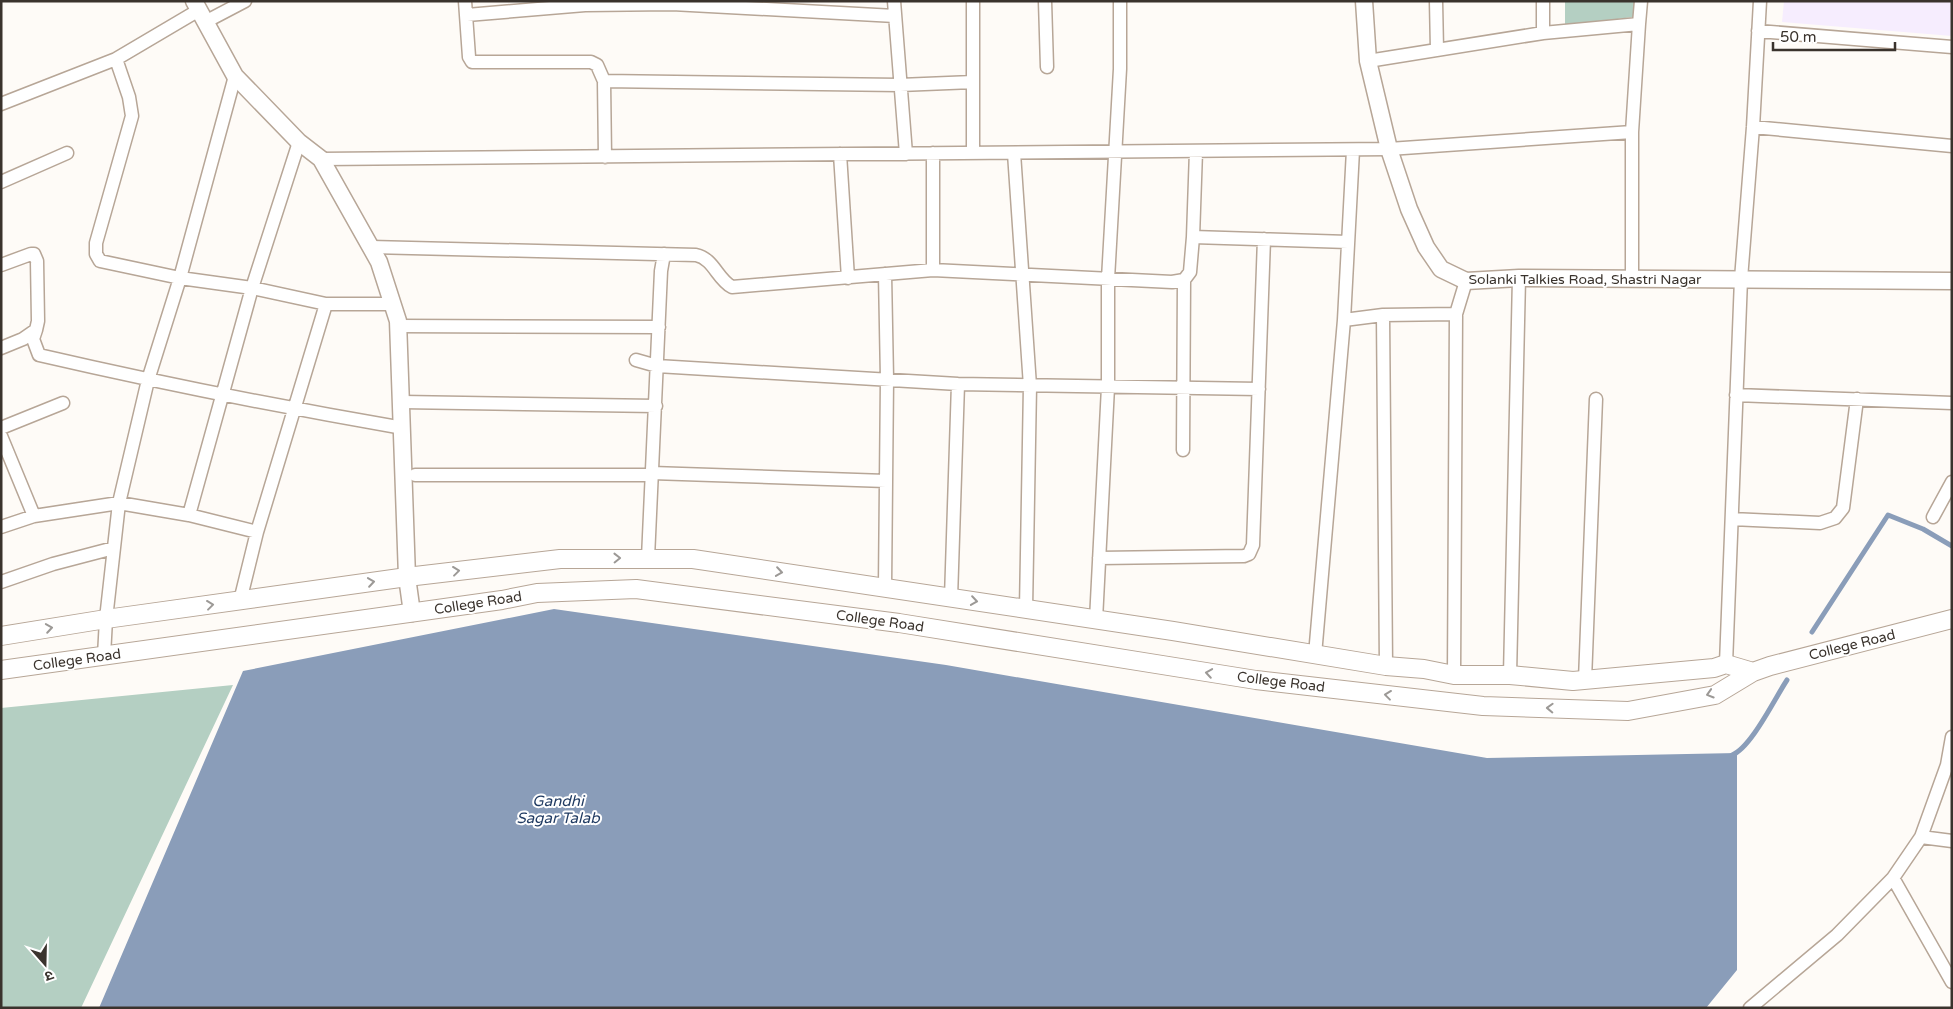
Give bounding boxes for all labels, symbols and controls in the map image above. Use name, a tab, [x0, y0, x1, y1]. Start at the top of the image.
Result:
scale bar	[1773, 20, 1896, 52]
text: 50 m	[1780, 28, 1817, 46]
street label: Solanki Talkies Road, Shastri Nagar	[1469, 271, 1702, 288]
one-way arrow	[614, 553, 622, 563]
one-way arrow	[452, 566, 460, 577]
one-way arrow	[775, 566, 783, 576]
one-way arrow	[367, 577, 375, 588]
street label: College Road	[433, 588, 523, 618]
one-way arrow	[970, 596, 978, 606]
one-way arrow	[207, 600, 215, 611]
street label: College Road	[835, 606, 925, 636]
one-way arrow	[46, 623, 54, 634]
street label: College Road	[1807, 626, 1897, 664]
street label: College Road	[32, 645, 122, 675]
one-way arrow	[1205, 668, 1214, 678]
street label: College Road	[1236, 668, 1326, 696]
one-way arrow	[1707, 689, 1715, 699]
one-way arrow	[1384, 690, 1392, 701]
one-way arrow	[1546, 703, 1554, 714]
water label: Gandhi Sagar Talab	[516, 792, 601, 827]
north arrow	[20, 939, 70, 989]
text: उ	[42, 966, 56, 985]

